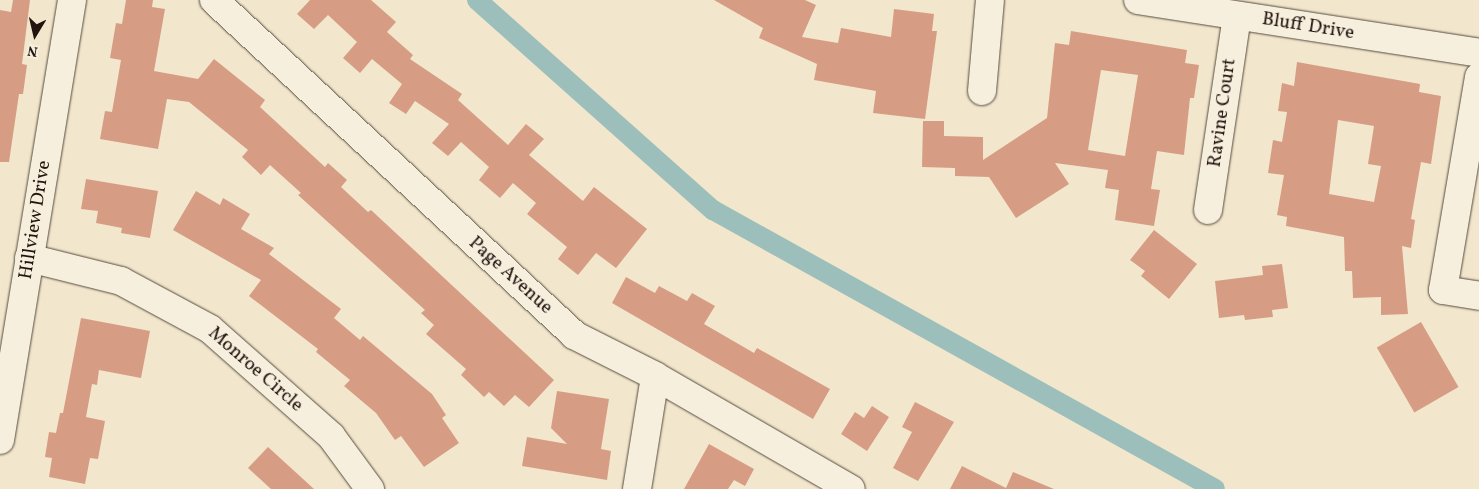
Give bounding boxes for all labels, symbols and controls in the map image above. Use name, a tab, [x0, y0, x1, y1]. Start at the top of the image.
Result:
street label: Bluff Drive	[1261, 9, 1355, 45]
north arrow	[10, 10, 60, 60]
text: N	[26, 40, 39, 60]
street label: Ravine Court	[1204, 57, 1242, 169]
street label: Hillview Drive	[15, 159, 57, 281]
street label: Page Avenue	[463, 232, 557, 320]
street label: Monroe Circle	[203, 323, 307, 417]

